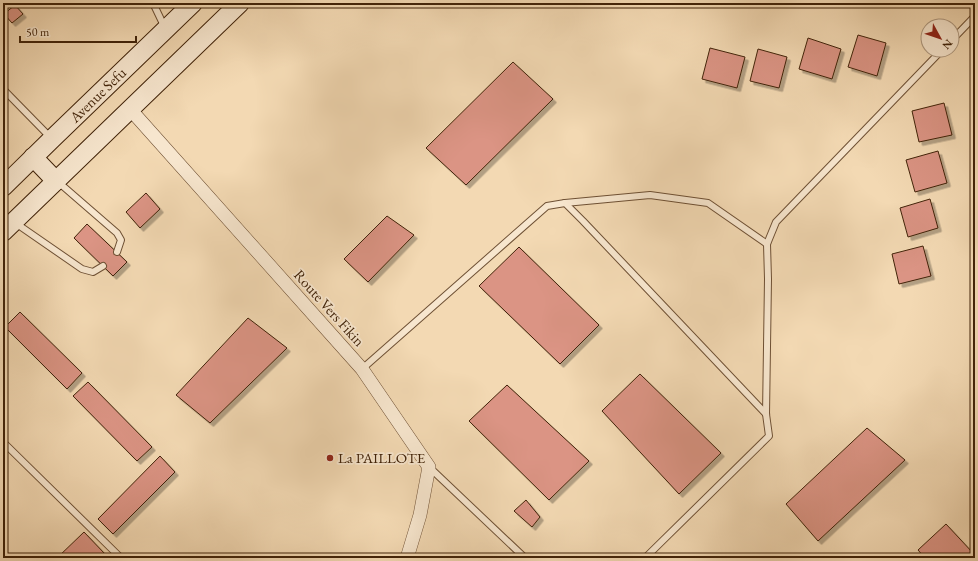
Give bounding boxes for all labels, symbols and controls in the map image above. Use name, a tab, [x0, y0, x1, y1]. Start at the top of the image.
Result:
scale bar	[20, 18, 136, 44]
north arrow	[920, 18, 960, 58]
text: 50 m	[26, 24, 50, 40]
text: N	[939, 37, 956, 52]
street label: Avenue Sefu	[65, 63, 130, 127]
street label: Route Vers Fikin	[290, 265, 369, 350]
place label: La PAILLOTE	[338, 448, 426, 467]
marker: La PAILLOTE	[325, 453, 335, 463]

